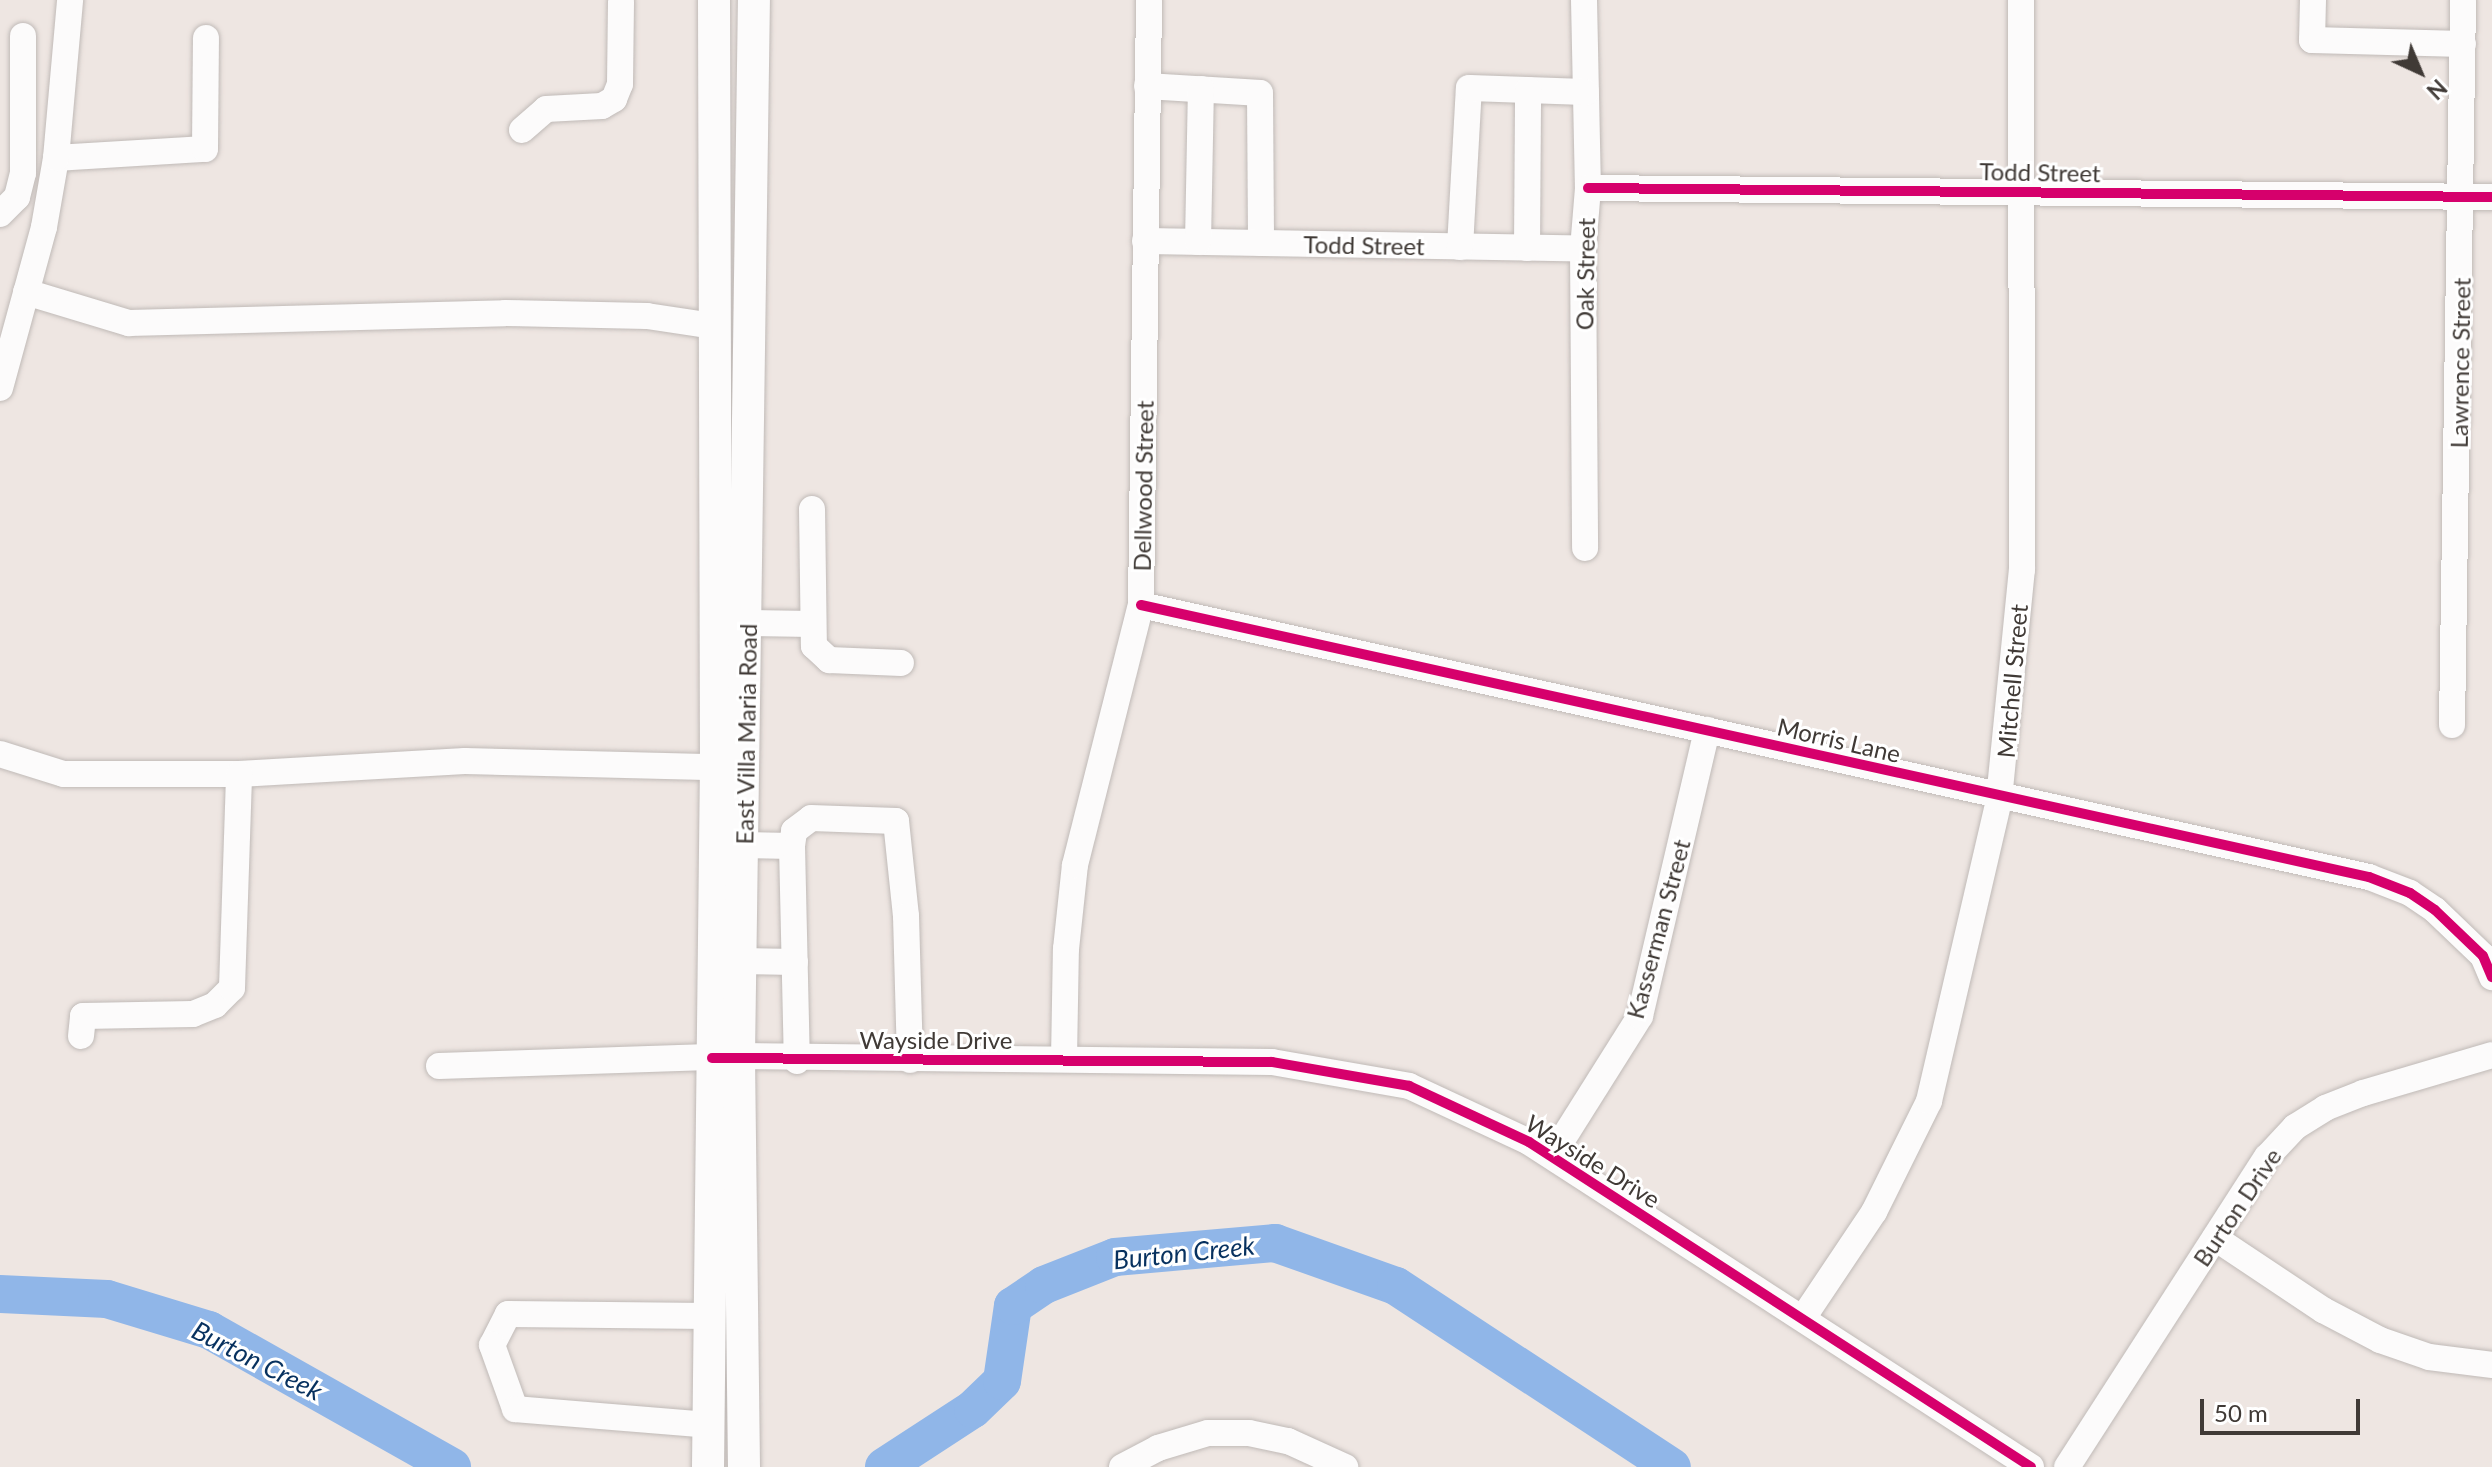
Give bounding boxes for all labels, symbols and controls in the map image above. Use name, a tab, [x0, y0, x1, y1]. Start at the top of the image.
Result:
north arrow	[2380, 32, 2460, 112]
text: N	[2422, 74, 2453, 105]
street label: Todd Street	[1979, 157, 2101, 187]
street label: Oak Street	[1570, 218, 1600, 330]
street label: Todd Street	[1303, 230, 1425, 260]
street label: Lawrence Street	[2444, 277, 2476, 449]
street label: Dellwood Street	[1127, 400, 1159, 572]
street label: Mitchell Street	[1991, 603, 2033, 759]
street label: East Villa Maria Road	[730, 623, 762, 845]
street label: Morris Lane	[1775, 712, 1903, 768]
street label: Kasserman Street	[1620, 836, 1696, 1022]
street label: Wayside Drive	[860, 1026, 1012, 1054]
street label: Wayside Drive	[1521, 1108, 1665, 1214]
street label: Burton Drive	[2187, 1142, 2287, 1272]
water label: Burton Creek	[1112, 1230, 1256, 1276]
water label: Burton Creek	[187, 1315, 327, 1407]
scale bar	[2204, 1383, 2364, 1433]
text: 50 m	[2214, 1398, 2268, 1427]

